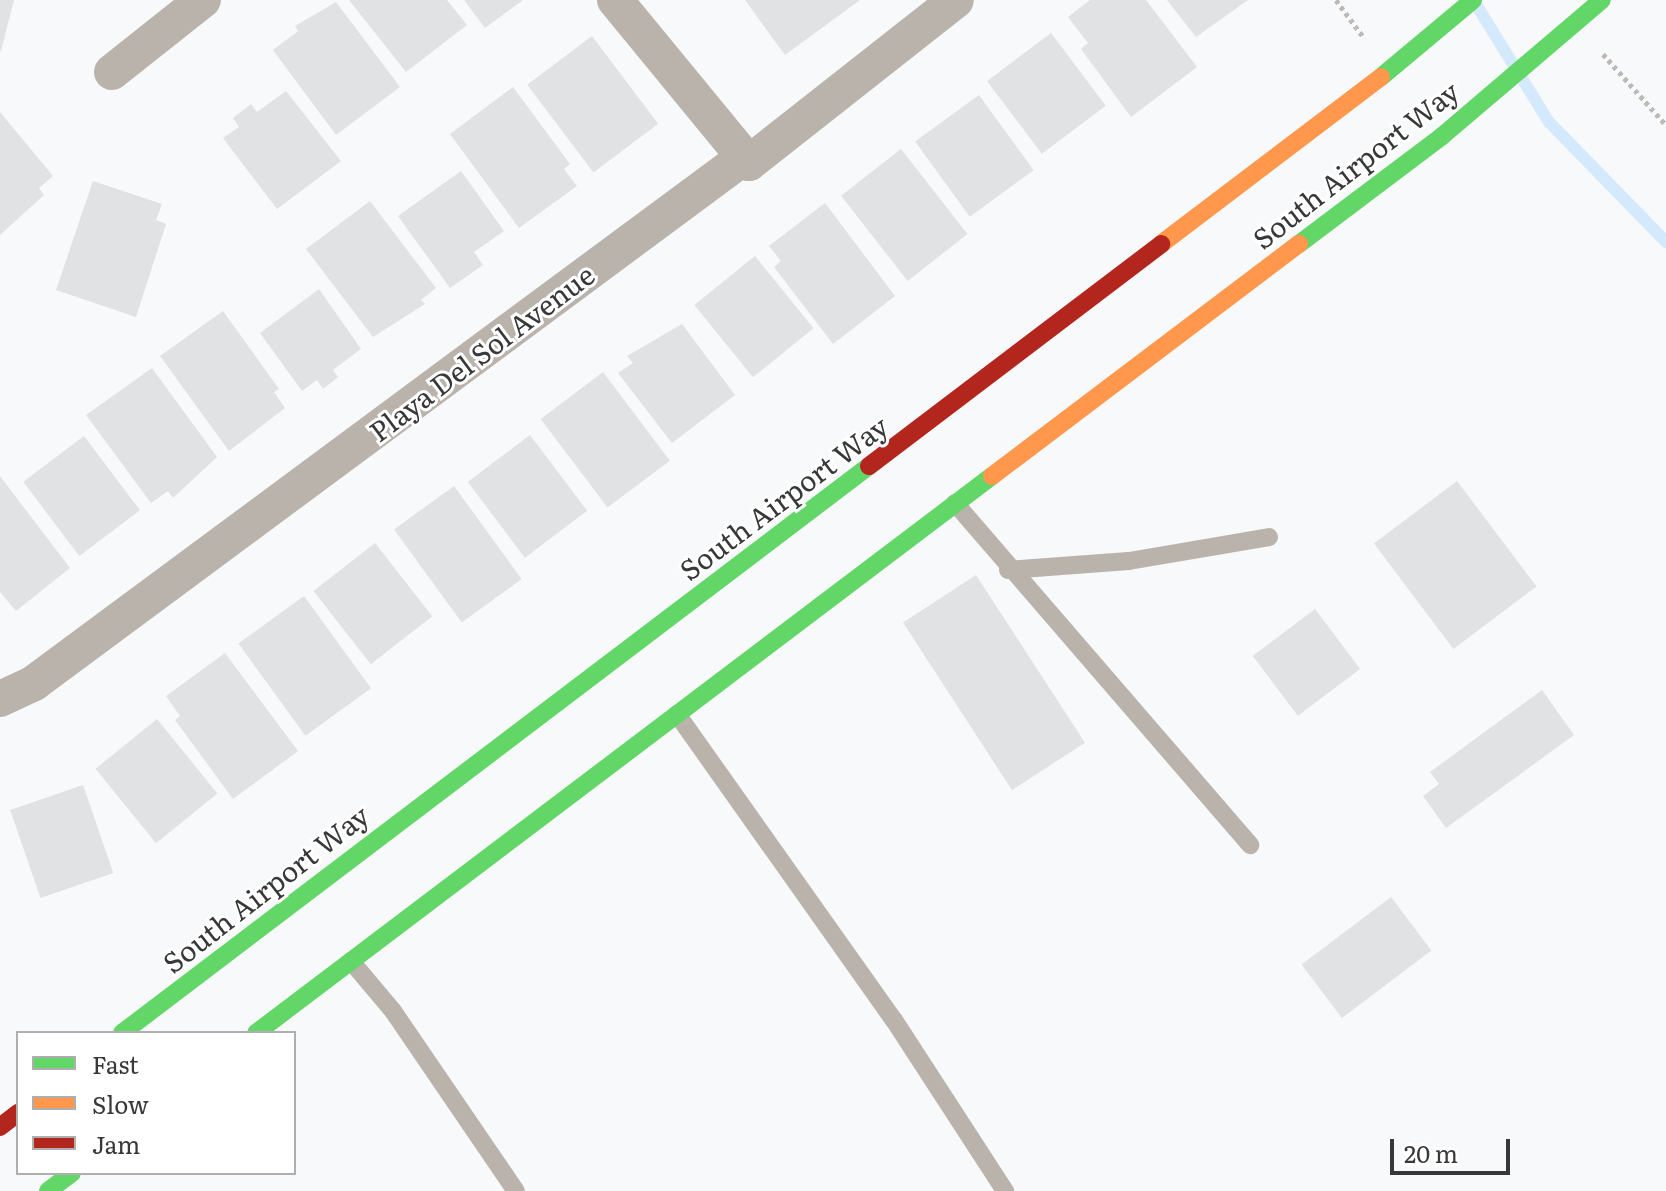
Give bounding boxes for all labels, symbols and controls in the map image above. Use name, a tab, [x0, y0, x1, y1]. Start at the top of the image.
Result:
street label: South Airport Way	[1245, 73, 1465, 255]
street label: Playa Del Sol Avenue	[362, 257, 600, 447]
street label: South Airport Way	[672, 408, 894, 586]
street label: South Airport Way	[155, 797, 375, 979]
legend	[16, 1031, 296, 1175]
text: Fast	[92, 1046, 139, 1081]
text: Slow	[92, 1086, 149, 1121]
scale bar	[1394, 1123, 1514, 1173]
text: Jam	[92, 1126, 140, 1161]
text: 20 m	[1404, 1135, 1458, 1170]

